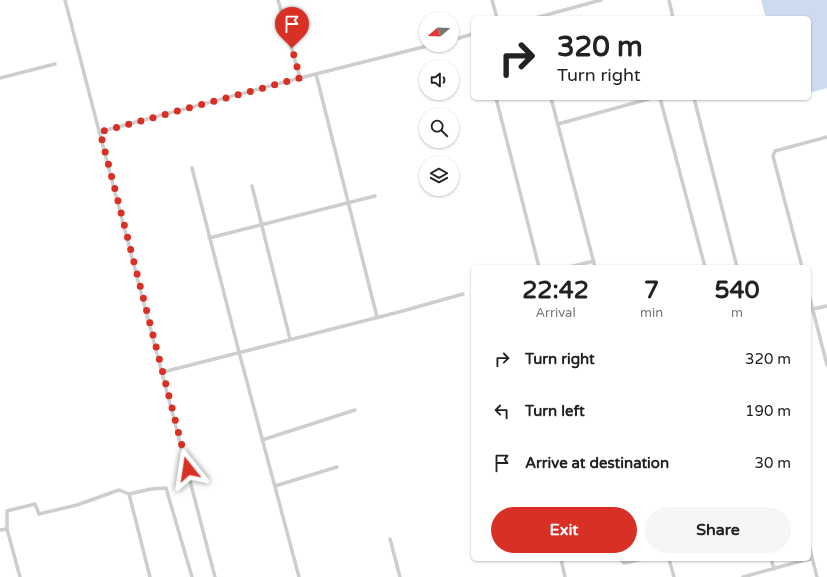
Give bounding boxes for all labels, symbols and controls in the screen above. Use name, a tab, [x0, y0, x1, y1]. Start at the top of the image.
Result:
pin	[275, 7.0, 309, 48]
north arrow	[419, 12, 459, 52]
map controls	[419, 12, 459, 196]
icon: arrive	[281, 13, 303, 35]
text: 320 m	[557, 30, 643, 64]
icon: right	[491, 32, 543, 84]
button: sound	[419, 60, 459, 100]
text: Turn right	[557, 64, 641, 86]
button: search	[419, 108, 459, 148]
button: layers	[419, 156, 459, 196]
text: 22:42	[522, 276, 589, 305]
text: 7	[644, 276, 659, 305]
text: 540	[714, 276, 760, 305]
text: Arrival	[535, 305, 576, 321]
text: min	[640, 305, 663, 321]
text: m	[731, 305, 743, 321]
icon: right	[491, 348, 513, 370]
text: Turn right	[525, 350, 595, 368]
text: 320 m	[745, 350, 791, 368]
icon: left	[491, 400, 513, 422]
text: Turn left	[525, 402, 585, 420]
text: 190 m	[745, 402, 791, 420]
position arrow	[167, 448, 209, 490]
icon: arrive	[491, 452, 513, 474]
text: Arrive at destination	[525, 454, 669, 472]
text: 30 m	[754, 454, 791, 472]
button: Exit	[491, 507, 637, 553]
button: Share	[645, 507, 791, 553]

